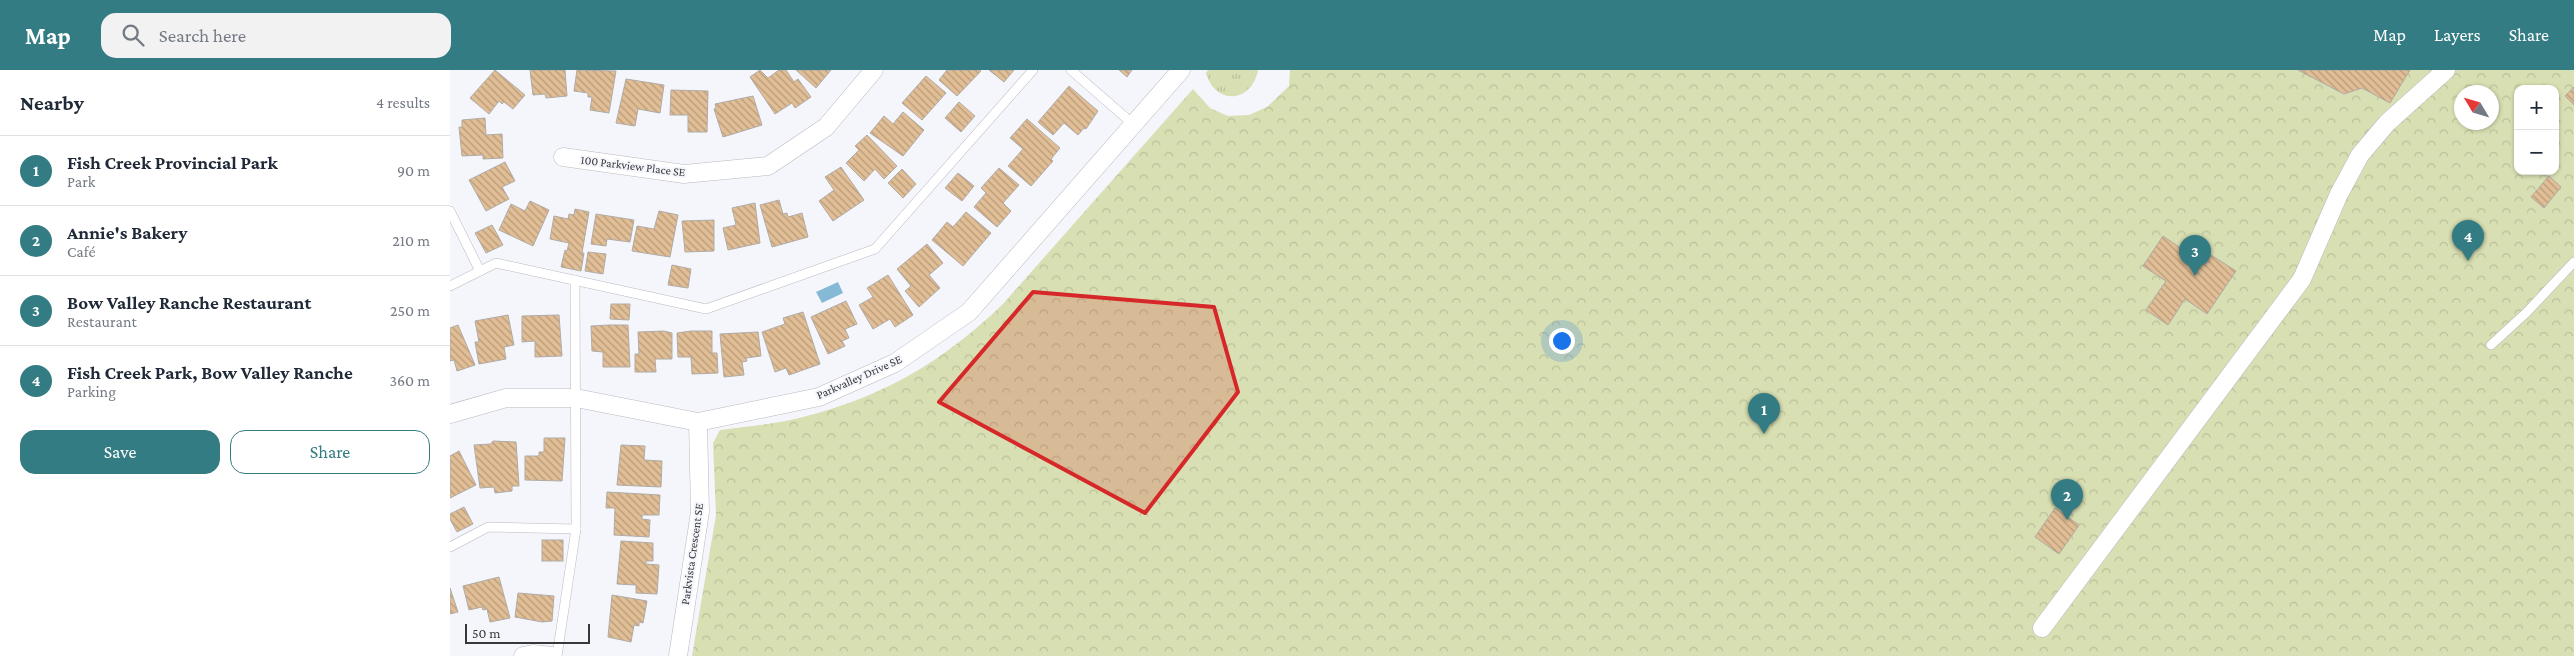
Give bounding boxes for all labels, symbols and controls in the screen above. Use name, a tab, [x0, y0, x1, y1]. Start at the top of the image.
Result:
search box	[101, 13, 451, 58]
icon: search	[119, 21, 147, 49]
text: Map	[25, 22, 71, 49]
text: Search here	[159, 25, 246, 46]
text: Map	[2373, 25, 2406, 45]
text: Layers	[2434, 25, 2481, 45]
text: Share	[2509, 25, 2549, 45]
north arrow	[2454, 85, 2499, 130]
map controls	[2514, 85, 2559, 175]
button: +	[2514, 85, 2559, 130]
text: Nearby	[20, 91, 84, 115]
text: 4 results	[376, 94, 430, 111]
button: −	[2514, 130, 2559, 175]
text: Fish Creek Provincial Park	[67, 152, 278, 173]
street label: 100 Parkview Place SE	[580, 153, 687, 179]
text: 1	[33, 162, 39, 179]
text: 90 m	[397, 162, 430, 179]
text: Park	[67, 173, 95, 190]
pin: 4	[2452, 220, 2484, 261]
text: Annie's Bakery	[67, 222, 187, 243]
text: 2	[32, 232, 40, 249]
text: 210 m	[392, 232, 430, 249]
pin: 3	[2179, 235, 2211, 276]
text: Café	[67, 243, 95, 260]
text: Bow Valley Ranche Restaurant	[67, 292, 311, 313]
text: 3	[32, 302, 40, 319]
text: 250 m	[390, 302, 430, 319]
text: Restaurant	[67, 313, 137, 330]
your location	[1549, 328, 1575, 354]
street label: Parkvalley Drive SE	[814, 352, 904, 402]
text: Fish Creek Park, Bow Valley Ranche	[67, 362, 353, 383]
text: 4	[32, 372, 40, 389]
text: 360 m	[389, 372, 430, 389]
text: Parking	[67, 383, 116, 400]
pin: 1	[1748, 393, 1780, 434]
button: Save	[20, 430, 220, 474]
button: Share	[230, 430, 430, 474]
pin: 2	[2051, 479, 2083, 520]
street label: Parkvista Crescent SE	[678, 502, 706, 606]
scale bar	[465, 621, 590, 644]
text: 50 m	[472, 625, 500, 641]

